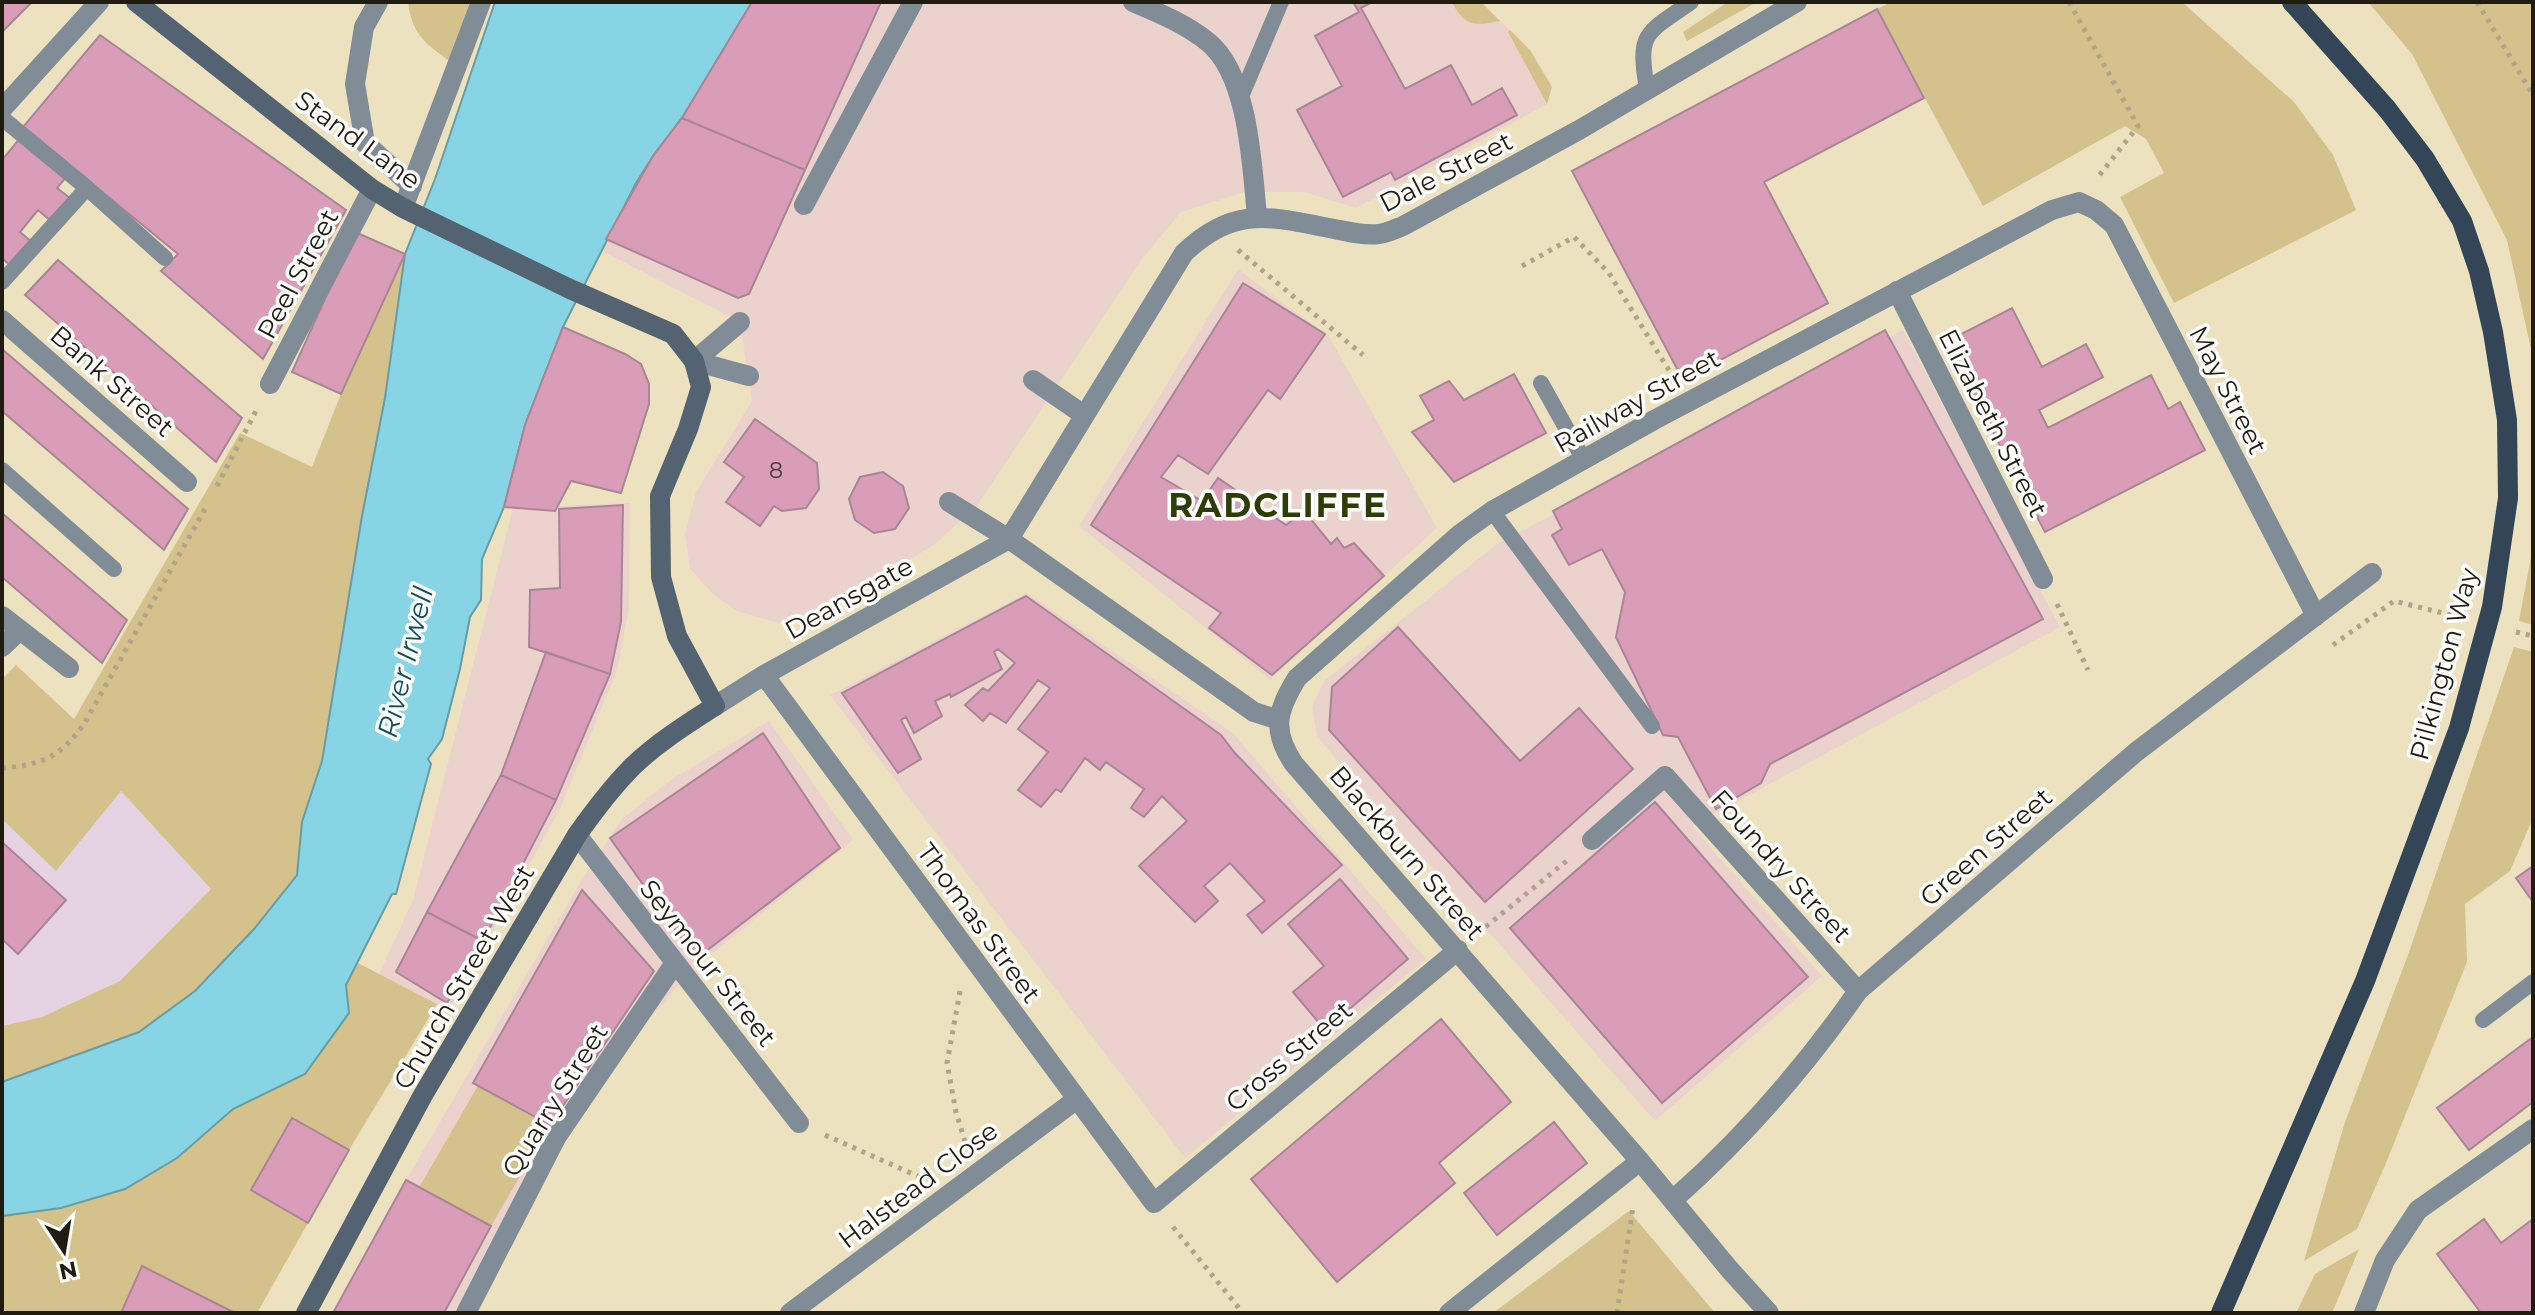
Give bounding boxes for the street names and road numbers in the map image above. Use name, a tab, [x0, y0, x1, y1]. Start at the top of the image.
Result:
street label: Stand Lane	[289, 84, 427, 196]
street label: Dale Street	[1374, 125, 1518, 219]
street label: Peel Street	[251, 204, 345, 344]
street label: Bank Street	[44, 319, 180, 443]
street label: May Street	[2182, 321, 2274, 459]
street label: Elizabeth Street	[1932, 324, 2054, 522]
street label: Railway Street	[1548, 342, 1726, 460]
street label: Deansgate	[779, 550, 919, 646]
street label: Pilkington Way	[2403, 563, 2485, 764]
street label: Blackburn Street	[1323, 759, 1491, 947]
street label: Green Street	[1913, 781, 2059, 913]
street label: Foundry Street	[1704, 783, 1858, 949]
street label: Thomas Street	[910, 837, 1048, 1009]
street label: Church Street West	[387, 859, 541, 1095]
street label: Seymour Street	[633, 873, 783, 1053]
street label: Cross Street	[1219, 994, 1359, 1118]
street label: Quarry Street	[495, 1017, 615, 1183]
street label: Halstead Close	[832, 1115, 1004, 1255]

